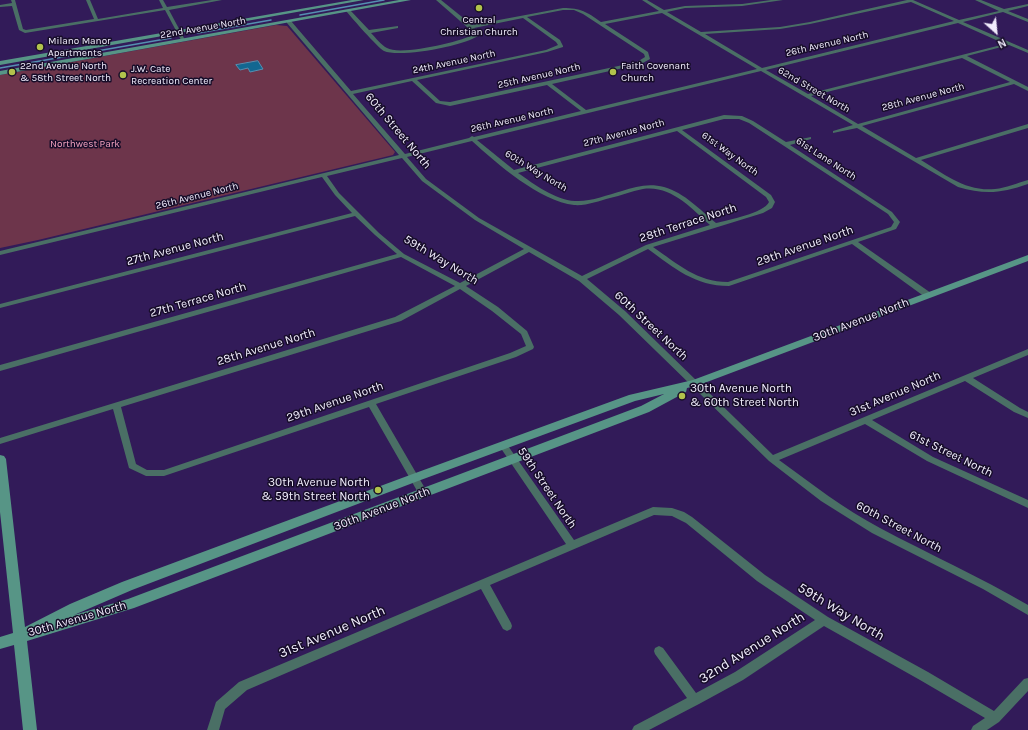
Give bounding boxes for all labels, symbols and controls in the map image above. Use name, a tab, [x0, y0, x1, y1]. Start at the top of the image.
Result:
marker: Central Christian Church	[474, 3, 484, 13]
north arrow	[976, 12, 1016, 52]
place label: Central Christian Church	[440, 14, 518, 38]
street label: 22nd Avenue North	[159, 15, 247, 41]
street label: 26th Avenue North	[784, 29, 870, 59]
place label: Milano Manor Apartments	[48, 35, 111, 58]
text: N	[995, 36, 1008, 51]
marker: Milano Manor Apartments	[35, 42, 45, 52]
street label: 24th Avenue North	[411, 47, 497, 77]
place label: 22nd Avenue North & 58th Street North	[20, 60, 111, 84]
place label: Faith Covenant Church	[621, 60, 690, 84]
street label: 25th Avenue North	[496, 61, 582, 91]
place label: J.W. Cate Recreation Center	[131, 63, 212, 86]
street label: 62nd Street North	[776, 64, 852, 116]
marker: 22nd Avenue North & 58th Street North	[7, 67, 17, 77]
marker: Faith Covenant Church	[608, 67, 618, 77]
marker: J.W. Cate Recreation Center	[118, 70, 128, 80]
street label: 28th Avenue North	[880, 80, 966, 114]
street label: 60th Street North	[362, 90, 434, 172]
street label: 26th Avenue North	[469, 105, 555, 135]
street label: 27th Avenue North	[582, 116, 666, 150]
street label: 61st Way North	[699, 129, 761, 179]
street label: 61st Lane North	[793, 135, 859, 183]
park label: Northwest Park	[50, 138, 120, 150]
street label: 60th Way North	[503, 148, 569, 194]
street label: 26th Avenue North	[154, 180, 240, 212]
street label: 28th Terrace North	[637, 200, 739, 246]
street label: 29th Avenue North	[755, 223, 855, 269]
street label: 27th Avenue North	[125, 229, 225, 269]
street label: 59th Way North	[401, 232, 481, 288]
street label: 27th Terrace North	[148, 279, 248, 321]
street label: 60th Street North	[611, 288, 691, 364]
street label: 30th Avenue North	[811, 295, 911, 345]
street label: 28th Avenue North	[215, 325, 317, 369]
street label: 31st Avenue North	[847, 368, 943, 420]
street label: 29th Avenue North	[285, 379, 385, 425]
place label: 30th Avenue North & 60th Street North	[690, 382, 799, 410]
marker: 30th Avenue North & 60th Street North	[677, 391, 687, 401]
street label: 61st Street North	[907, 428, 995, 480]
street label: 59th Street North	[514, 445, 580, 531]
place label: 30th Avenue North & 59th Street North	[261, 476, 370, 504]
street label: 30th Avenue North	[332, 484, 432, 534]
marker: 30th Avenue North & 59th Street North	[373, 485, 383, 495]
street label: 60th Street North	[854, 498, 944, 556]
street label: 59th Way North	[794, 579, 888, 645]
street label: 30th Avenue North	[26, 598, 128, 640]
street label: 31st Avenue North	[276, 602, 388, 662]
street label: 32nd Avenue North	[696, 609, 808, 687]

